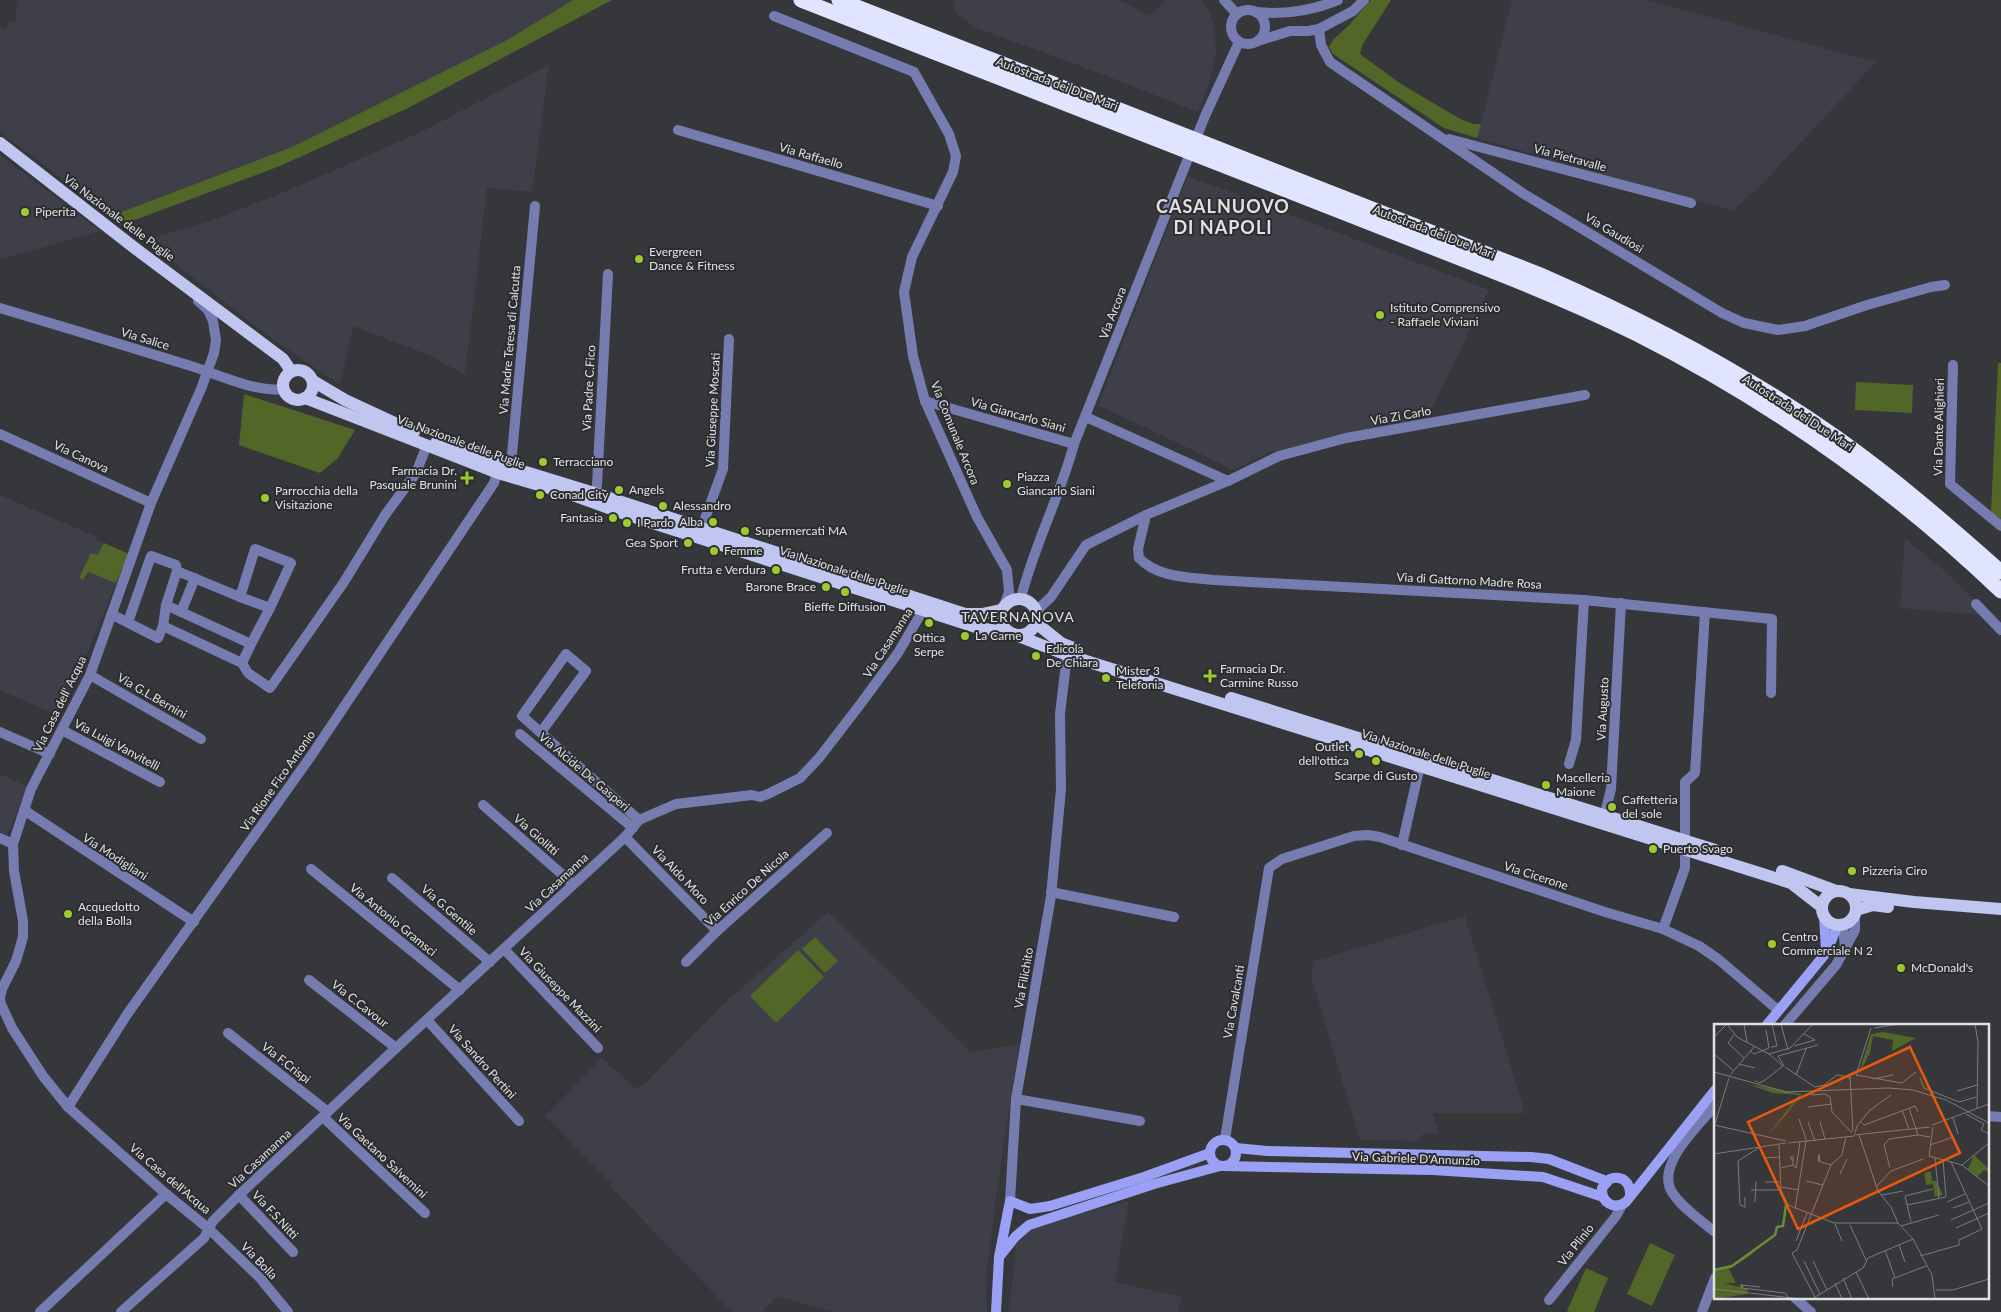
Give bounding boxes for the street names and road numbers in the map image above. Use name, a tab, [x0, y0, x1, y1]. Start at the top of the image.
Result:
street label: Autostrada dei Due Mari	[994, 53, 1120, 114]
street label: Via Raffaello	[777, 139, 845, 172]
street label: Via Pietravalle	[1532, 141, 1608, 174]
street label: Via Nazionale delle Puglie	[61, 171, 178, 264]
street label: Autostrada dei Due Mari	[1371, 201, 1497, 262]
street label: Via Gaudiosi	[1582, 209, 1646, 256]
street label: Via Madre Teresa di Calcutta	[496, 265, 523, 415]
street label: Via Arcora	[1096, 285, 1129, 341]
street label: Via Salice	[119, 324, 171, 353]
street label: Via Padre C.Fico	[579, 344, 598, 431]
street label: Via Giuseppe Moscati	[702, 352, 723, 468]
street label: Autostrada dei Due Mari	[1740, 371, 1857, 454]
street label: Via Dante Alighieri	[1930, 378, 1947, 476]
street label: Via Comunale Arcora	[928, 379, 983, 487]
street label: Via Giancarlo Siani	[969, 394, 1067, 435]
street label: Via Zi Carlo	[1369, 403, 1433, 428]
street label: Via Nazionale delle Puglie	[395, 411, 527, 472]
street label: Via Canova	[51, 437, 111, 476]
street label: Via Nazionale delle Puglie	[778, 542, 911, 599]
street label: Via di Gattorno Madre Rosa	[1396, 569, 1542, 592]
street label: Via Casamanna	[859, 605, 916, 681]
street label: Via Casa dell' Acqua	[30, 653, 89, 754]
street label: Via G.L.Bernini	[115, 670, 190, 722]
street label: Via Augusto	[1593, 677, 1612, 741]
street label: Via Luigi Vanvitelli	[72, 716, 163, 774]
street label: Via Nazionale delle Puglie	[1360, 725, 1493, 782]
street label: Via Rione Fico Antonio	[237, 727, 318, 834]
street label: Via Alcide De Gasperi	[536, 729, 633, 814]
street label: Via Giolitti	[511, 811, 562, 858]
street label: Via Modigliani	[80, 830, 151, 883]
street label: Via Aldo Moro	[649, 842, 712, 907]
street label: Via Enrico De Nicola	[702, 846, 792, 929]
street label: Via Casamanna	[522, 850, 591, 916]
street label: Via Cicerone	[1502, 858, 1570, 893]
street label: Via Antonio Gramsci	[347, 880, 440, 959]
street label: Via G.Gentile	[418, 881, 481, 938]
street label: Via Giuseppe Mazzini	[516, 944, 605, 1036]
street label: Via Filichito	[1011, 946, 1036, 1010]
street label: Via Cavalcanti	[1220, 964, 1247, 1040]
street label: Via C.Cavour	[329, 977, 392, 1031]
street label: Via Sandro Pertini	[445, 1022, 520, 1102]
street label: Via F.Crispi	[259, 1039, 314, 1087]
street label: Via Gaetano Salvemini	[334, 1110, 431, 1201]
street label: Via Casamanna	[225, 1126, 294, 1192]
street label: Via Casa dell'Acqua	[127, 1140, 214, 1217]
street label: Via Gabriele D'Annunzio	[1352, 1149, 1481, 1168]
street label: Via F.S.Nitti	[249, 1187, 302, 1242]
street label: Via Plinio	[1555, 1220, 1597, 1269]
street label: Via Bolla	[238, 1239, 281, 1282]

